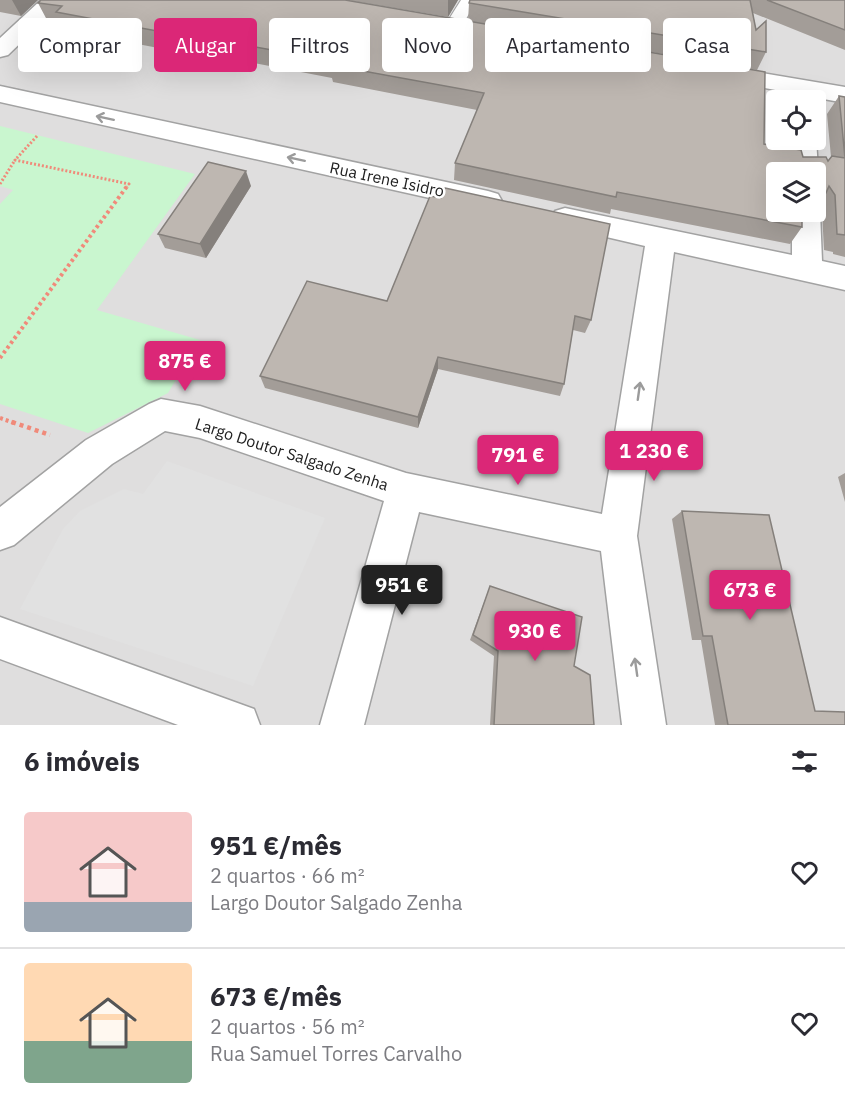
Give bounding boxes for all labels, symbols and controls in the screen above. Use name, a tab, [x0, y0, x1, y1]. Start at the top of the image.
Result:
chip: Comprar	[18, 18, 142, 72]
chip: Alugar	[154, 18, 257, 72]
chip: Filtros	[269, 18, 370, 72]
chip: Novo	[382, 18, 473, 72]
chip: Apartamento	[485, 18, 651, 72]
chip: Casa	[663, 18, 751, 72]
map controls	[766, 90, 826, 222]
button: locate	[766, 90, 826, 150]
one-way arrow	[96, 112, 115, 123]
one-way arrow	[287, 153, 306, 164]
street label: Rua Irene Isidro	[328, 157, 446, 201]
button: layers	[766, 162, 826, 222]
pin: 875 €	[143, 341, 227, 392]
text: 875 €	[158, 347, 212, 374]
one-way arrow	[634, 381, 645, 401]
street label: Largo Doutor Salgado Zenha	[193, 413, 392, 495]
pin: 1 230 €	[599, 431, 709, 482]
pin: 791 €	[476, 435, 560, 486]
text: 1 230 €	[619, 437, 689, 464]
text: 791 €	[491, 441, 545, 468]
pin: 951 €	[360, 565, 444, 616]
pin: 673 €	[708, 570, 792, 621]
text: 951 €	[375, 571, 429, 598]
text: 673 €	[723, 576, 777, 603]
pin: 930 €	[493, 611, 577, 662]
text: 930 €	[508, 617, 562, 644]
one-way arrow	[630, 658, 641, 677]
text: 6 imóveis	[24, 744, 140, 778]
icon: filters	[788, 745, 821, 778]
text: 951 €/mês	[210, 828, 342, 862]
icon: home	[72, 836, 144, 908]
icon: heart	[788, 856, 821, 889]
text: 2 quartos · 66 m²	[210, 862, 365, 889]
text: Largo Doutor Salgado Zenha	[210, 889, 462, 916]
text: 673 €/mês	[210, 979, 342, 1013]
icon: home	[72, 987, 144, 1059]
icon: heart	[788, 1007, 821, 1040]
text: 2 quartos · 56 m²	[210, 1013, 365, 1040]
text: Rua Samuel Torres Carvalho	[210, 1040, 462, 1067]

